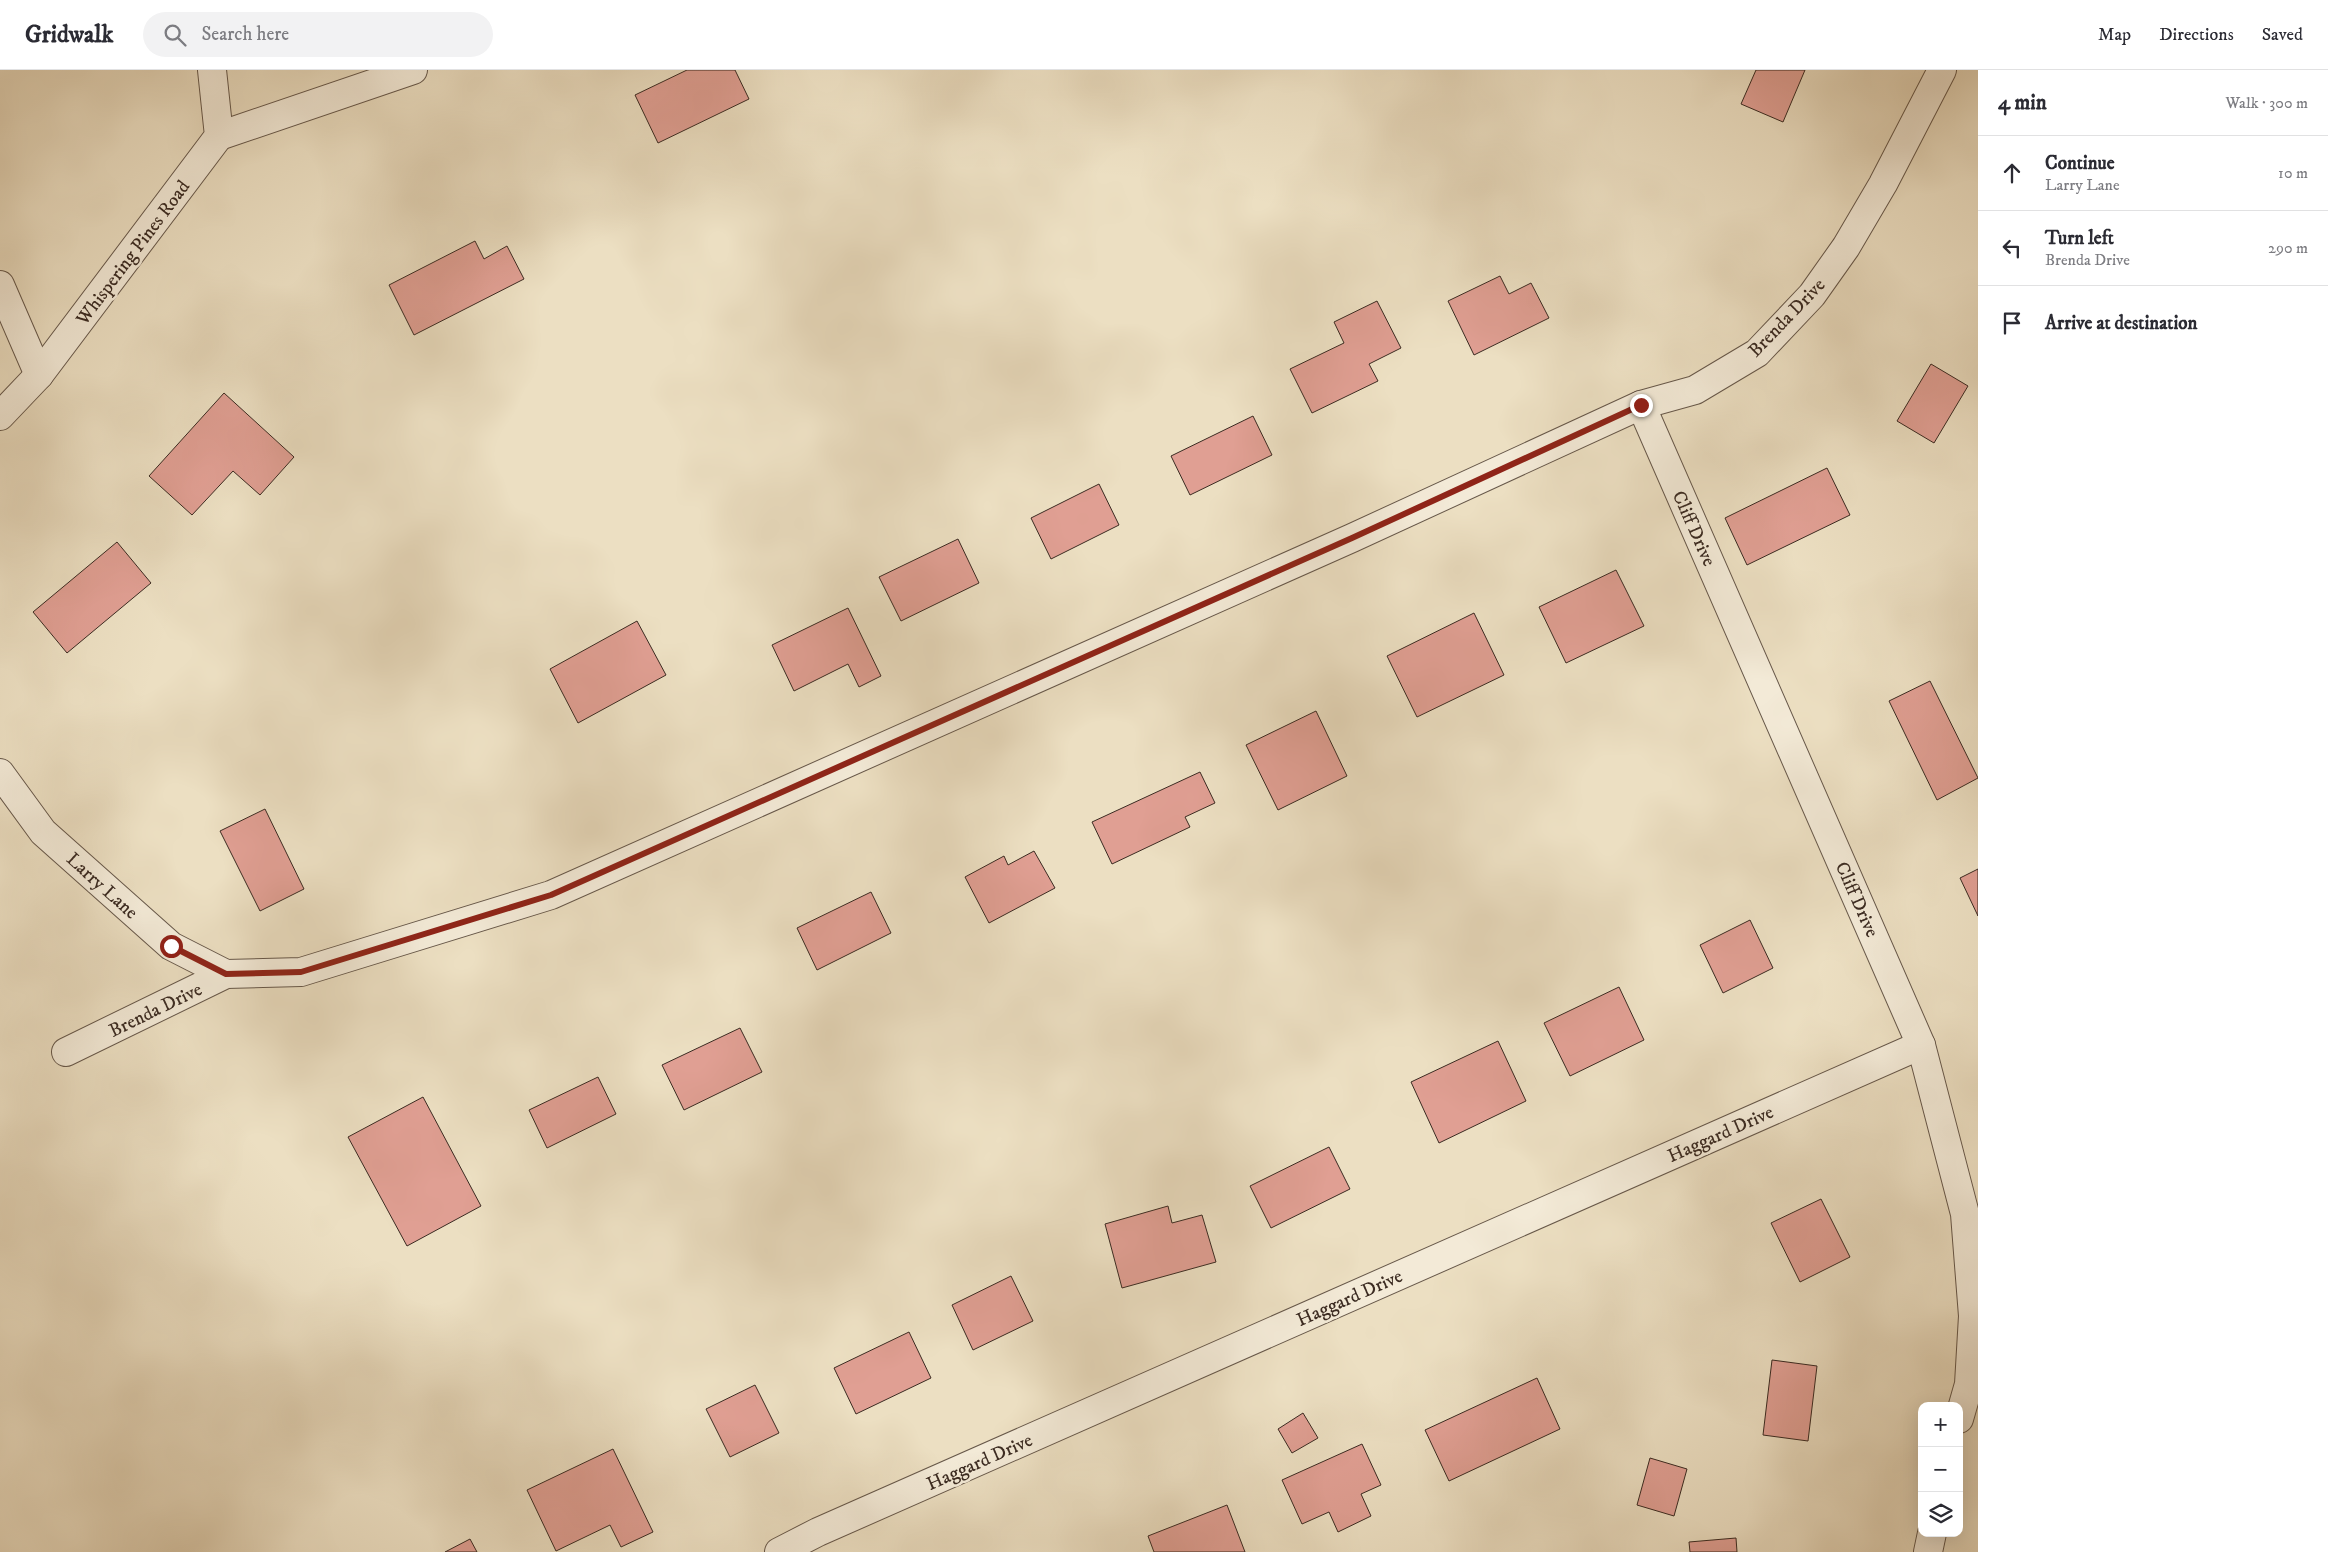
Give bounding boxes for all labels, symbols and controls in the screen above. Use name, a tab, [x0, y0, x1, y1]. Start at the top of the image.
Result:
search box	[143, 12, 493, 57]
text: Gridwalk	[25, 20, 113, 50]
icon: search	[161, 21, 189, 49]
text: Search here	[201, 23, 289, 46]
text: Map	[2098, 24, 2131, 46]
text: Directions	[2159, 24, 2234, 46]
text: Saved	[2262, 24, 2303, 46]
text: 4 min	[1998, 90, 2047, 116]
text: Walk · 300 m	[2225, 93, 2308, 113]
text: Continue	[2045, 152, 2115, 175]
icon: ahead	[1998, 159, 2026, 187]
text: 10 m	[2278, 163, 2308, 183]
text: Larry Lane	[2045, 175, 2120, 195]
street label: Whispering Pines Road	[71, 176, 195, 331]
text: Turn left	[2045, 227, 2114, 250]
icon: left	[1998, 234, 2026, 262]
text: 290 m	[2268, 238, 2308, 258]
text: Brenda Drive	[2045, 250, 2130, 270]
street label: Brenda Drive	[1744, 274, 1830, 362]
icon: arrive	[1998, 309, 2026, 337]
text: Arrive at destination	[2045, 312, 2197, 335]
route end	[1630, 394, 1653, 417]
street label: Cliff Drive	[1667, 487, 1721, 570]
street label: Larry Lane	[61, 848, 143, 924]
street label: Cliff Drive	[1830, 858, 1884, 941]
route start	[160, 935, 183, 958]
street label: Brenda Drive	[105, 978, 206, 1043]
street label: Haggard Drive	[1664, 1101, 1777, 1168]
street label: Haggard Drive	[1293, 1265, 1406, 1332]
map controls	[1918, 1402, 1963, 1537]
button: +	[1918, 1402, 1963, 1447]
street label: Haggard Drive	[923, 1429, 1036, 1496]
button: −	[1918, 1447, 1963, 1492]
button: layers	[1918, 1492, 1963, 1537]

